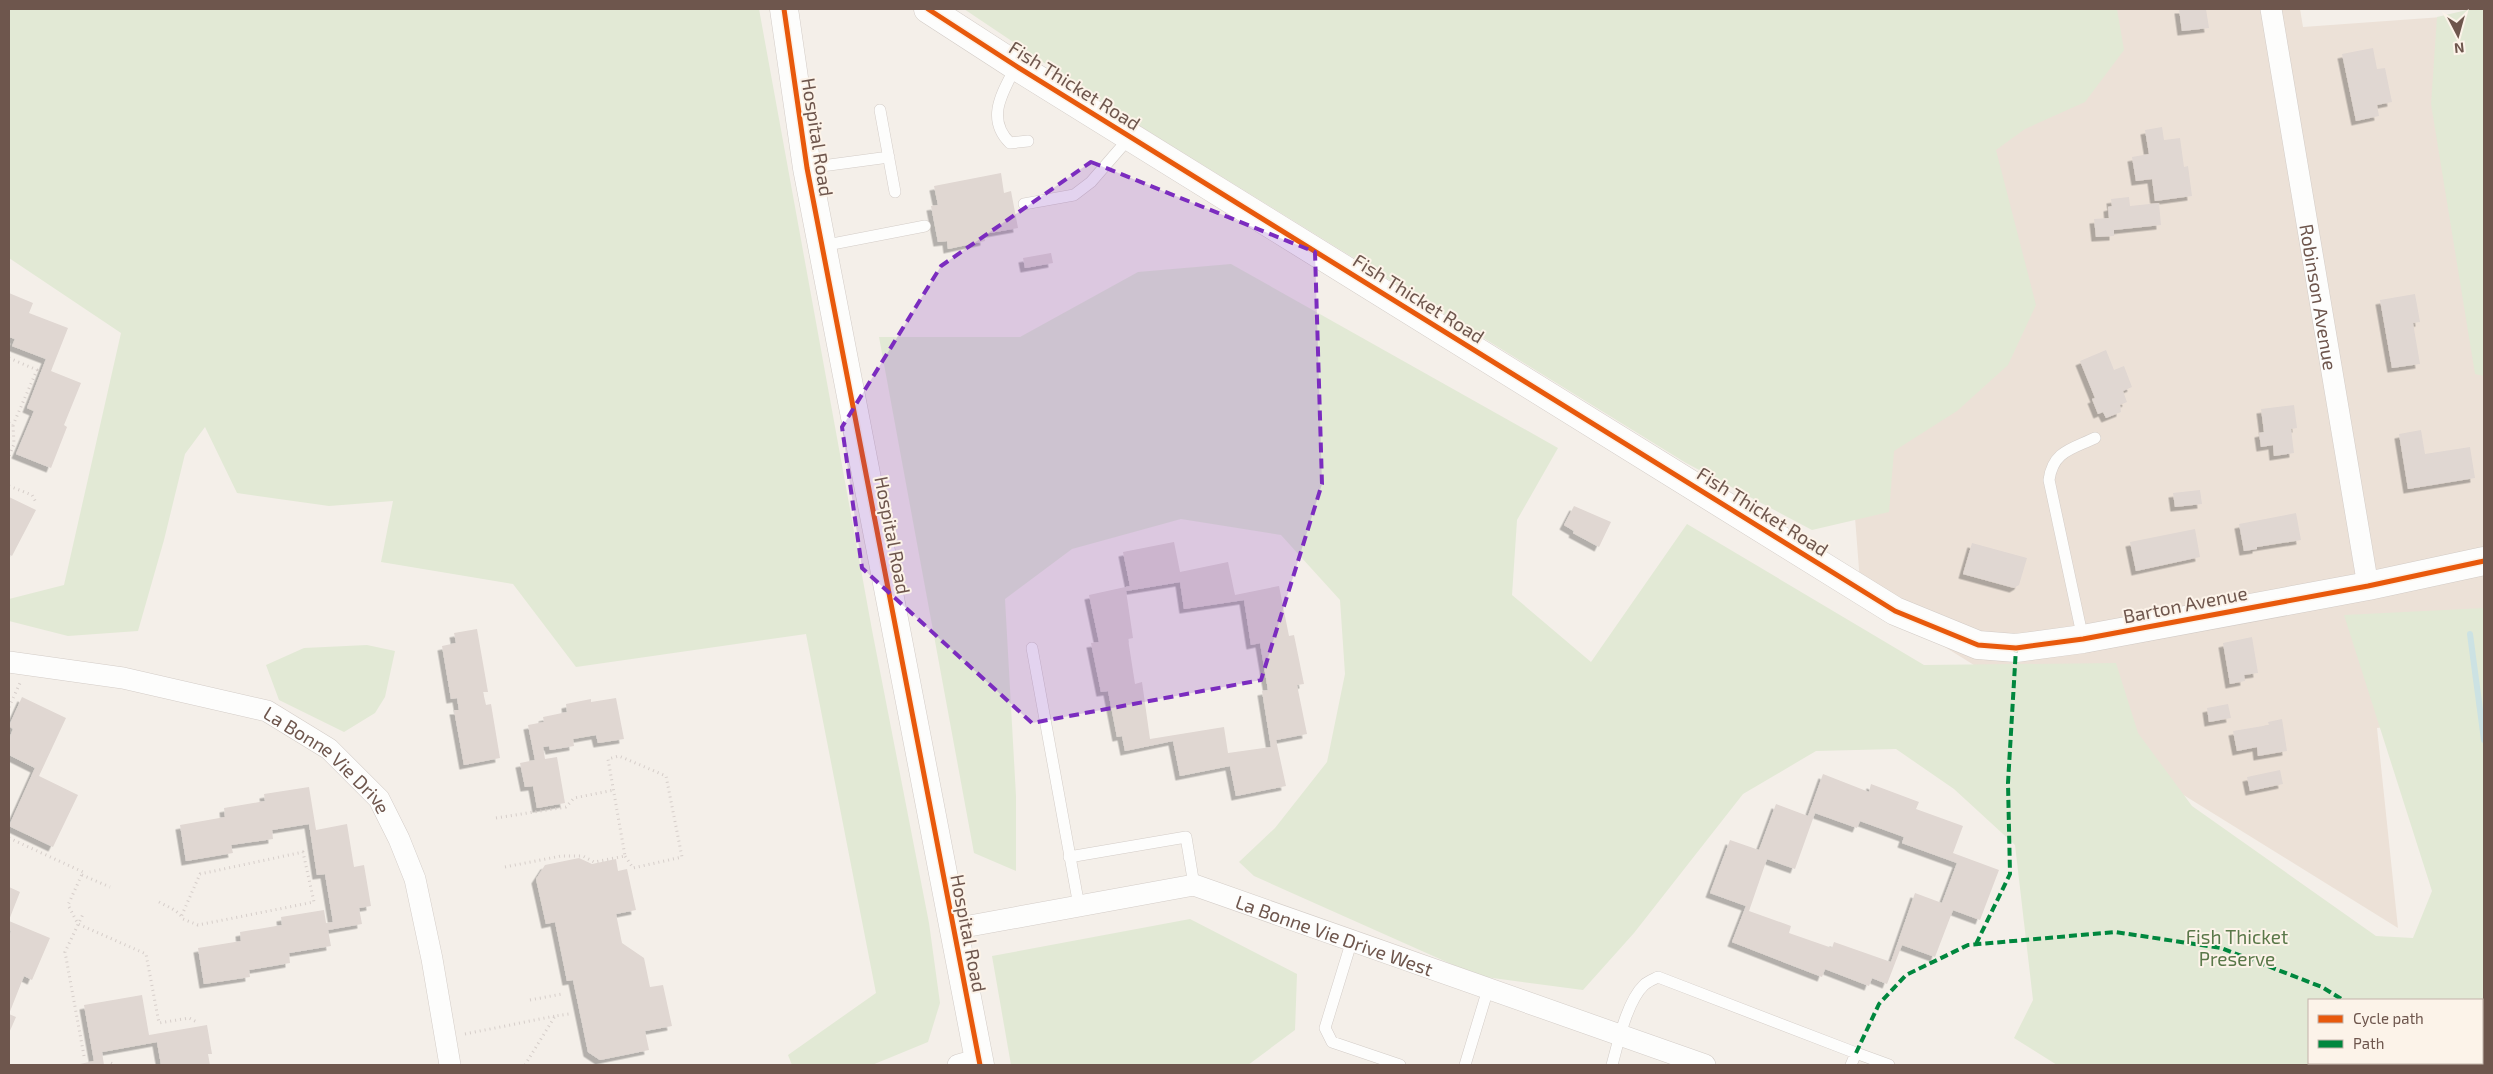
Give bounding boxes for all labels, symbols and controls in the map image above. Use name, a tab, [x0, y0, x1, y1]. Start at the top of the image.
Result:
north arrow	[2433, 10, 2483, 60]
street label: Fish Thicket Road	[1005, 35, 1145, 135]
text: N	[2453, 39, 2465, 57]
street label: Hospital Road	[797, 76, 839, 198]
street label: Robinson Avenue	[2296, 222, 2343, 372]
street label: Fish Thicket Road	[1349, 248, 1489, 348]
street label: Fish Thicket Road	[1693, 461, 1833, 561]
street label: Hospital Road	[870, 474, 916, 596]
street label: Barton Avenue	[2121, 581, 2249, 627]
street label: La Bonne Vie Drive	[260, 700, 396, 817]
street label: Hospital Road	[946, 872, 992, 994]
street label: La Bonne Vie Drive West	[1233, 889, 1436, 980]
park label: Fish Thicket Preserve	[2186, 925, 2288, 970]
legend	[2308, 999, 2483, 1064]
text: Cycle path	[2353, 1009, 2424, 1027]
text: Path	[2353, 1034, 2384, 1052]

